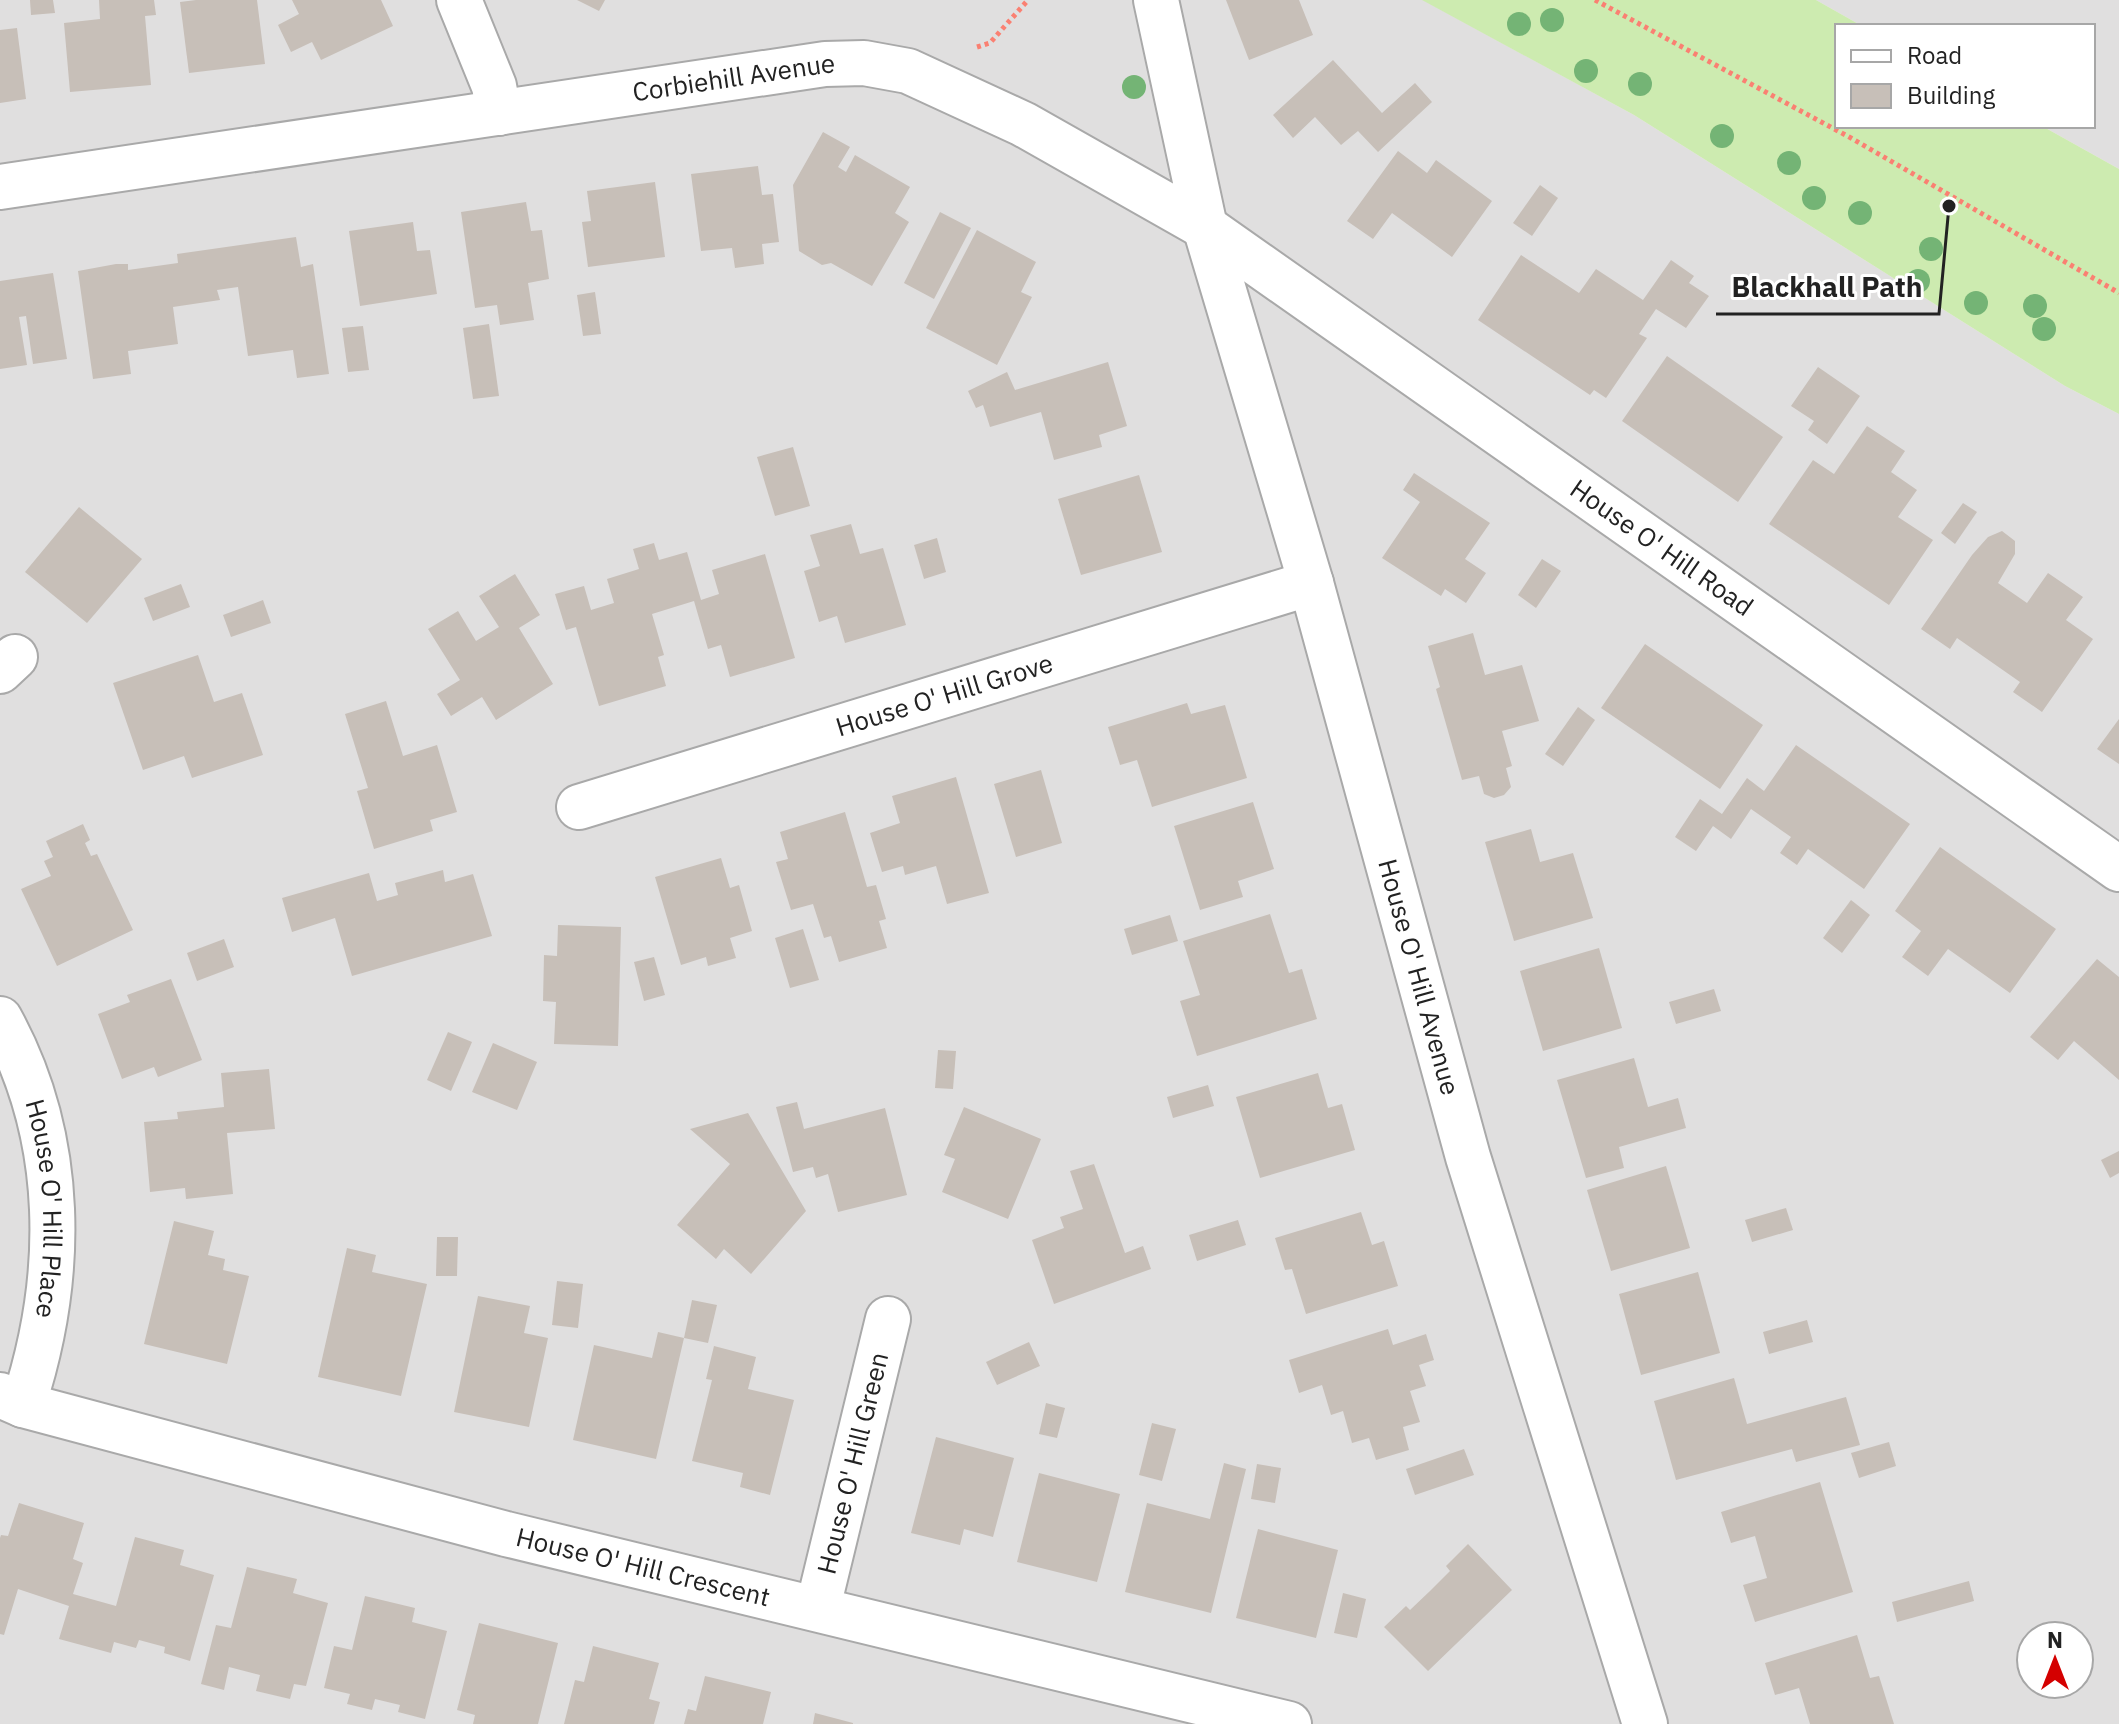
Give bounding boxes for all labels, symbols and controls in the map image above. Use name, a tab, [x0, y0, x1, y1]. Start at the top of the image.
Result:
legend	[1835, 24, 2095, 128]
text: Road	[1907, 39, 1962, 71]
street label: Corbiehill Avenue	[630, 46, 836, 108]
text: Building	[1907, 79, 1995, 111]
callout: Blackhall Path	[1716, 262, 1939, 314]
text: Blackhall Path	[1732, 268, 1922, 305]
street label: House O' Hill Road	[1564, 471, 1760, 623]
street label: House O' Hill Grove	[831, 645, 1057, 743]
street label: House O' Hill Avenue	[1371, 855, 1468, 1099]
street label: House O' Hill Place	[19, 1095, 71, 1321]
street label: House O' Hill Green	[809, 1348, 895, 1577]
street label: House O' Hill Crescent	[513, 1519, 774, 1613]
north arrow	[2015, 1620, 2095, 1700]
text: N	[2047, 1625, 2063, 1654]

